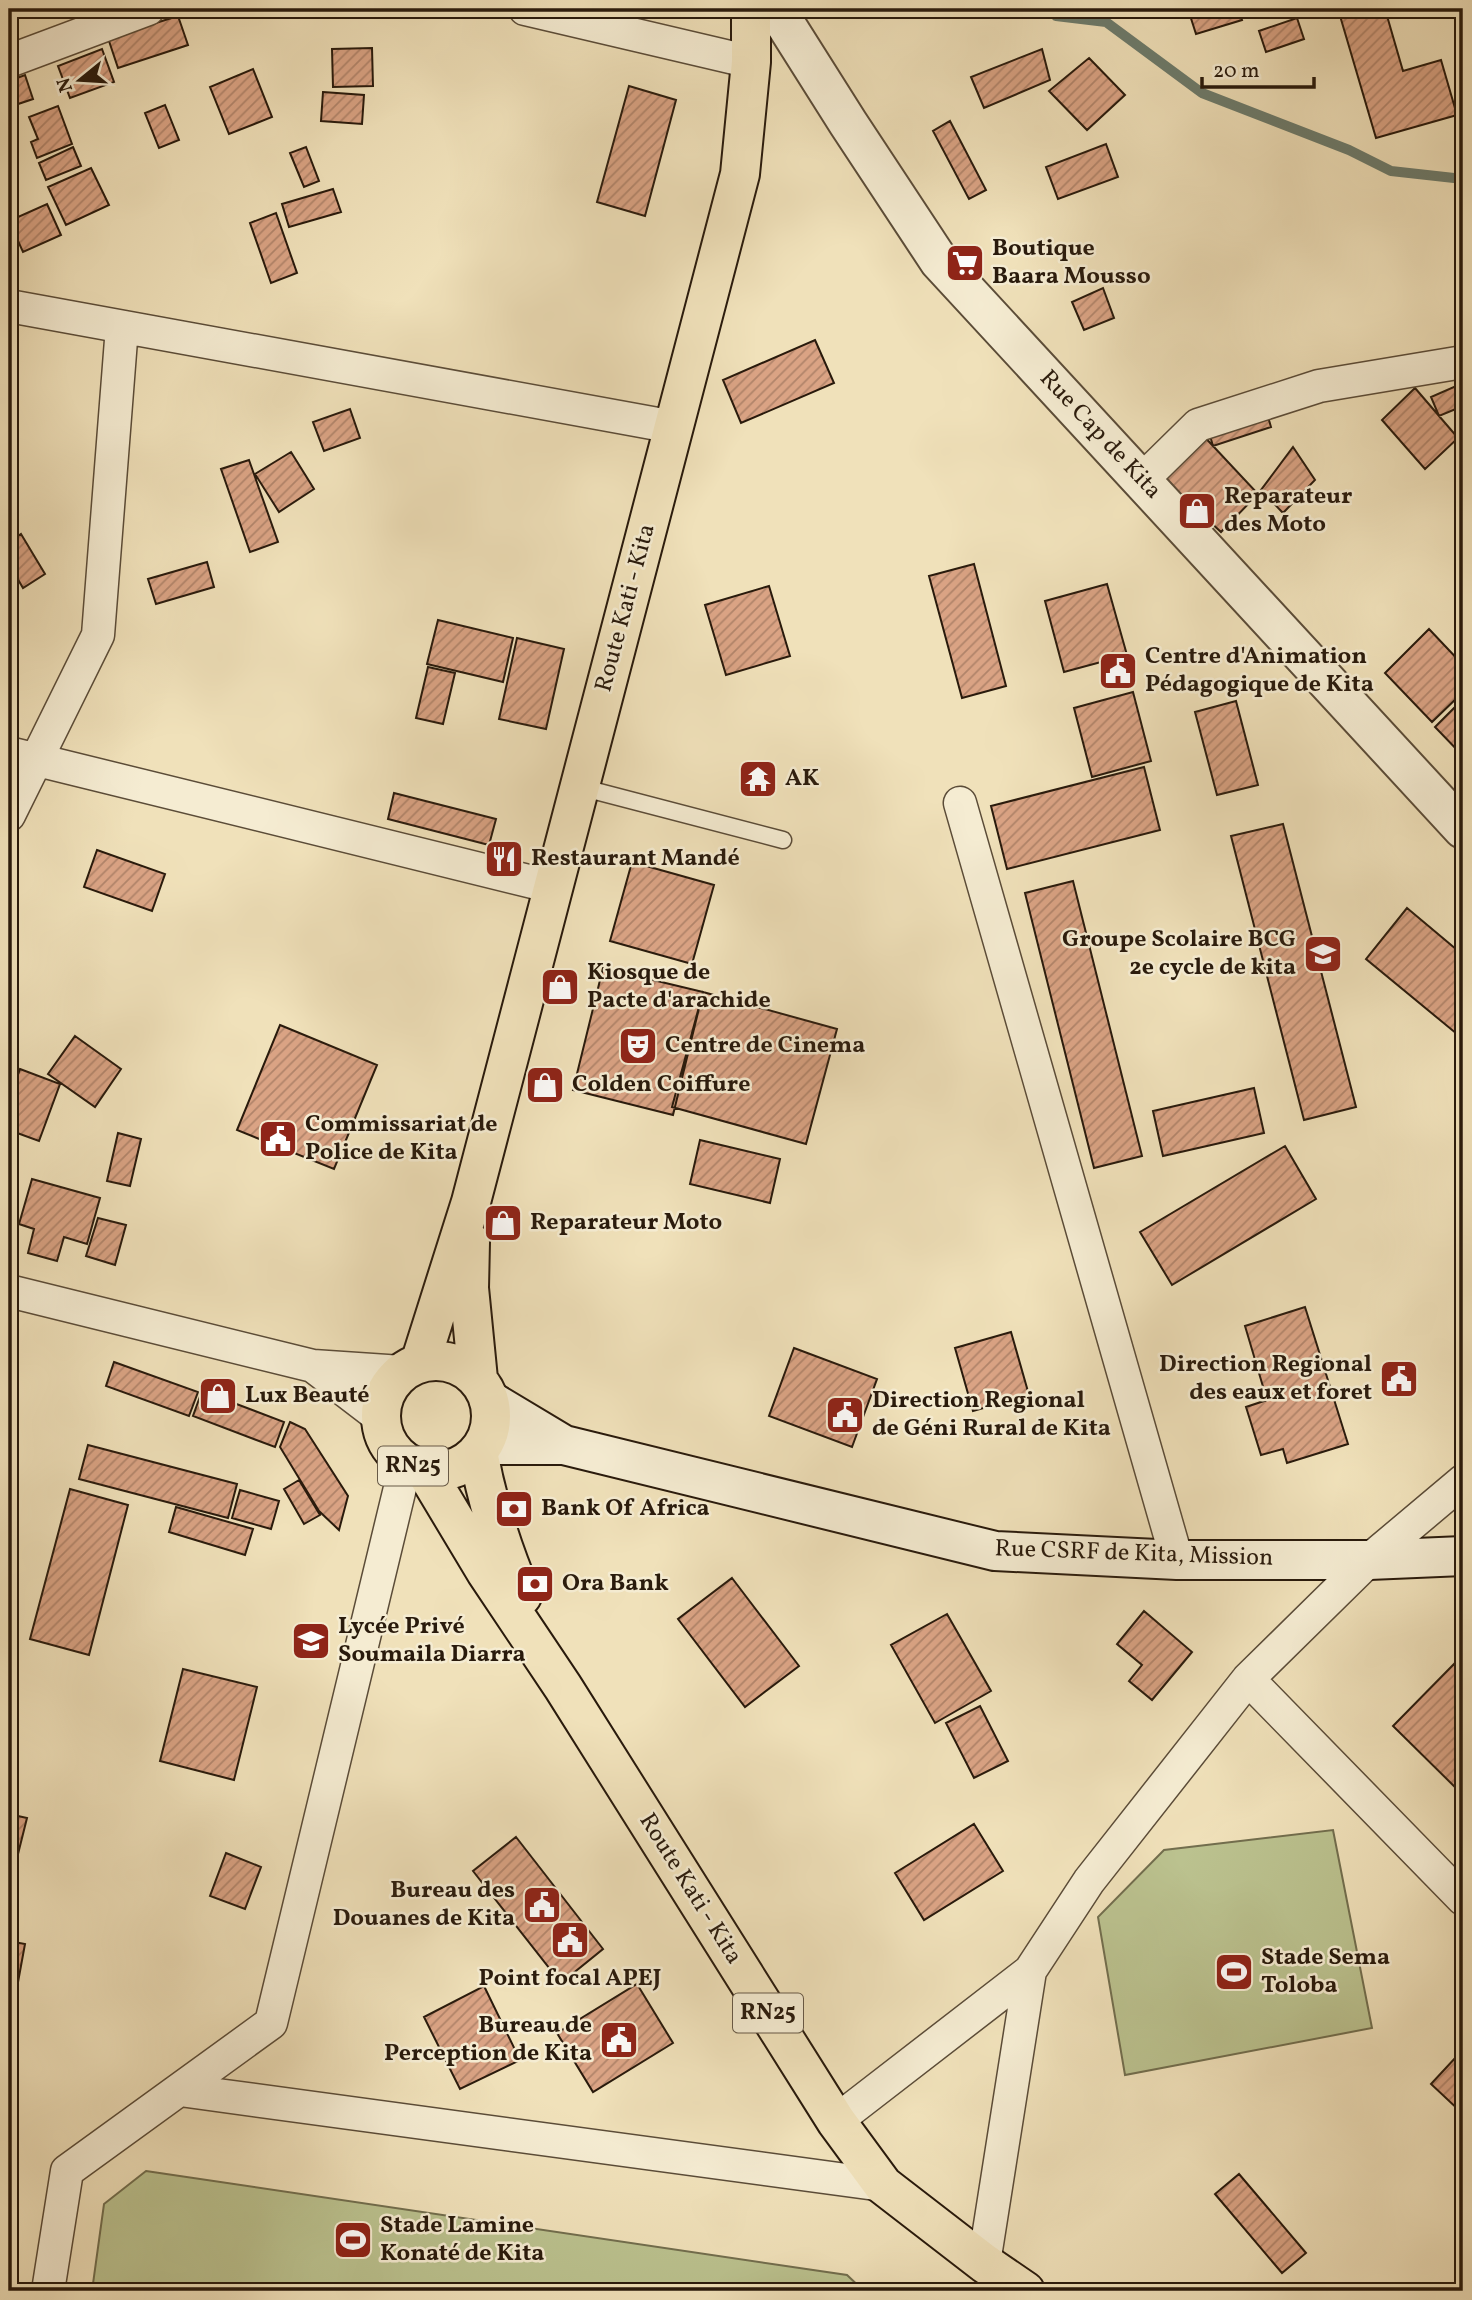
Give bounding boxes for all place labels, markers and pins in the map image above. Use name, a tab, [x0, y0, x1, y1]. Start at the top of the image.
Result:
place label: Boutique Baara Mousso	[992, 232, 1151, 294]
supermarket icon: Boutique Baara Mousso	[944, 242, 986, 284]
place label: Reparateur des Moto	[1224, 480, 1352, 542]
shop icon: Reparateur des Moto	[1176, 490, 1218, 532]
place label: Centre d'Animation Pédagogique de Kita	[1145, 640, 1374, 702]
public building icon: Centre d'Animation Pédagogique de Kita	[1097, 650, 1139, 692]
temple icon: AK	[737, 758, 779, 800]
place label: AK	[785, 762, 820, 796]
restaurant icon: Restaurant Mandé	[483, 838, 525, 880]
place label: Restaurant Mandé	[531, 842, 740, 876]
place label: Groupe Scolaire BCG 2e cycle de kita	[1062, 923, 1296, 985]
school or university icon: Groupe Scolaire BCG 2e cycle de kita	[1302, 933, 1344, 975]
place label: Kiosque de Pacte d'arachide	[587, 956, 771, 1018]
shop icon: Kiosque de Pacte d'arachide	[539, 966, 581, 1008]
theatre icon: Centre de Cinema	[617, 1025, 659, 1067]
place label: Centre de Cinema	[665, 1029, 865, 1063]
shop icon: Colden Coiffure	[524, 1064, 566, 1106]
place label: Colden Coiffure	[572, 1068, 750, 1102]
place label: Commissariat de Police de Kita	[305, 1108, 498, 1170]
public building icon: Commissariat de Police de Kita	[257, 1118, 299, 1160]
shop icon: Reparateur Moto	[482, 1202, 524, 1244]
place label: Reparateur Moto	[530, 1206, 722, 1240]
place label: Direction Regional des eaux et foret	[1159, 1348, 1372, 1410]
public building icon: Direction Regional des eaux et foret	[1378, 1358, 1420, 1400]
shop icon: Lux Beauté	[197, 1375, 239, 1417]
place label: Lux Beauté	[245, 1379, 370, 1413]
place label: Direction Regional de Géni Rural de Kita	[872, 1384, 1111, 1446]
public building icon: Direction Regional de Géni Rural de Kita	[824, 1394, 866, 1436]
bank icon: Bank Of Africa	[493, 1488, 535, 1530]
place label: Bank Of Africa	[541, 1492, 710, 1526]
bank icon: Ora Bank	[514, 1563, 556, 1605]
place label: Ora Bank	[562, 1567, 669, 1601]
place label: Lycée Privé Soumaila Diarra	[338, 1610, 526, 1672]
school or university icon: Lycée Privé Soumaila Diarra	[290, 1620, 332, 1662]
place label: Bureau des Douanes de Kita	[333, 1874, 515, 1936]
public building icon: Bureau des Douanes de Kita	[521, 1884, 563, 1926]
public building icon: Point focal APEJ	[549, 1919, 591, 1961]
place label: Stade Sema Toloba	[1261, 1941, 1390, 2003]
sports icon: Stade Sema Toloba	[1213, 1951, 1255, 1993]
place label: Point focal APEJ	[479, 1962, 661, 1996]
place label: Bureau de Perception de Kita	[384, 2009, 592, 2071]
public building icon: Bureau de Perception de Kita	[598, 2019, 640, 2061]
place label: Stade Lamine Konaté de Kita	[380, 2209, 544, 2271]
sports icon: Stade Lamine Konaté de Kita	[332, 2219, 374, 2261]

